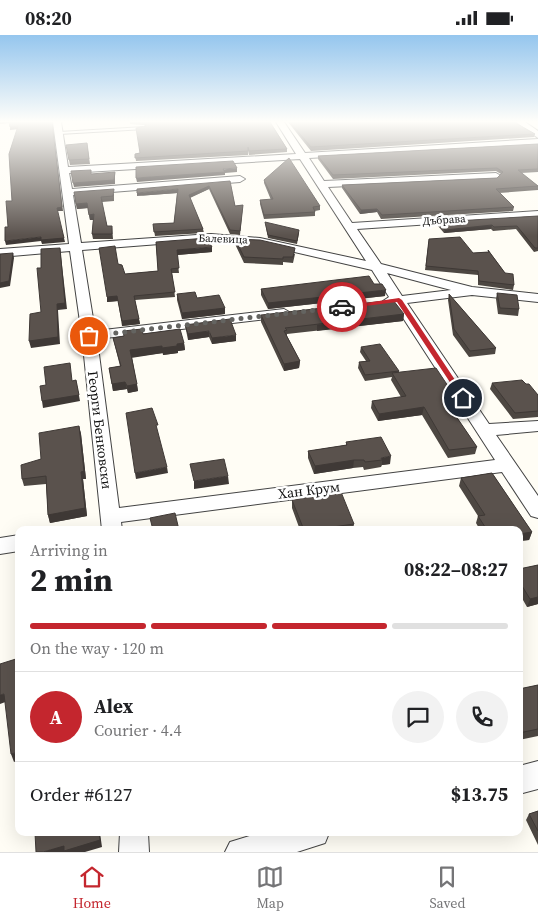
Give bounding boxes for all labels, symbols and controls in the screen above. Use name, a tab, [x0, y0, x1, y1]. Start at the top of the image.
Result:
text: 08:20	[25, 5, 72, 31]
street label: Дъбрава	[422, 211, 466, 229]
street label: Балевица	[198, 231, 248, 247]
courier	[317, 282, 367, 332]
icon: car	[328, 293, 356, 321]
pin	[68, 315, 110, 357]
icon: bag	[75, 322, 103, 350]
street label: Георги Бенковски	[83, 370, 117, 490]
pin	[442, 377, 484, 419]
icon: home	[449, 384, 477, 412]
street label: Хан Крум	[277, 476, 341, 504]
text: Arriving in	[30, 539, 108, 561]
text: 08:22–08:27	[404, 556, 508, 582]
text: 2 min	[30, 558, 113, 602]
text: On the way · 120 m	[30, 637, 164, 659]
button: chat	[392, 691, 444, 743]
button: phone	[456, 691, 508, 743]
text: Alex	[94, 693, 133, 719]
text: A	[50, 704, 62, 730]
text: Courier · 4.4	[94, 719, 182, 741]
text: Order #6127	[30, 781, 132, 807]
text: $13.75	[451, 781, 508, 807]
tab: Home	[73, 863, 111, 913]
tab: Map	[256, 863, 284, 913]
tab: Saved	[429, 863, 465, 913]

